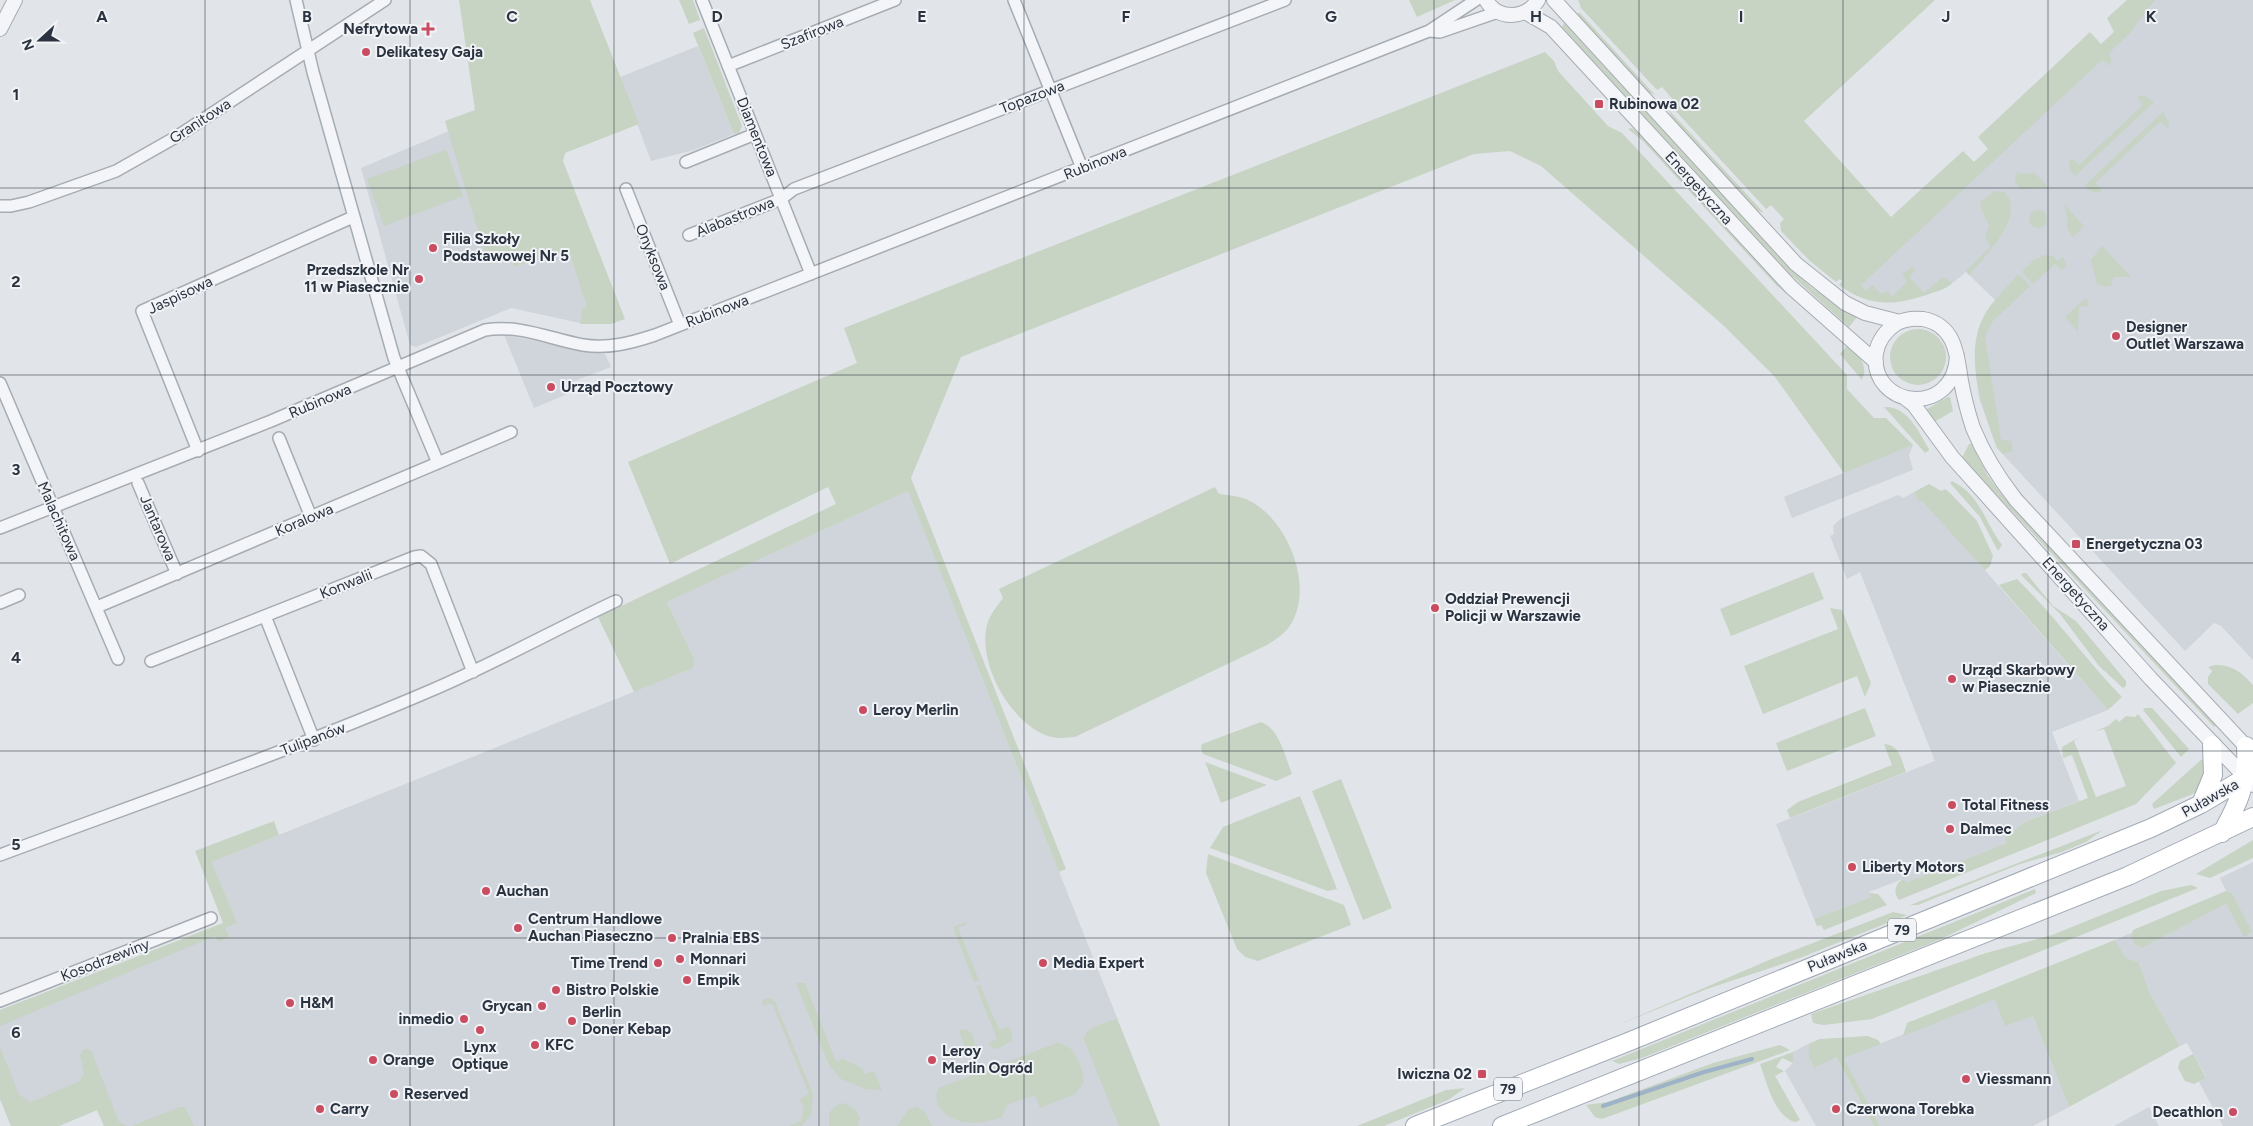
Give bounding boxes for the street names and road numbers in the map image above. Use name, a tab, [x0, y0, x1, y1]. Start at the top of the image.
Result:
street label: Szafirowa	[778, 12, 846, 54]
street label: Topazowa	[997, 76, 1067, 118]
street label: Granitowa	[166, 95, 234, 147]
street label: Diamentowa	[733, 95, 781, 179]
street label: Rubinowa	[1061, 142, 1129, 184]
street label: Energetyczna	[1661, 148, 1737, 228]
street label: Alabastrowa	[693, 193, 777, 241]
street label: Onyksowa	[632, 221, 674, 293]
street label: Jaspisowa	[145, 272, 215, 318]
street label: Rubinowa	[683, 291, 751, 331]
street label: Rubinowa	[286, 380, 354, 422]
street label: Malachitowa	[34, 479, 84, 563]
street label: Jantarowa	[136, 492, 180, 564]
street label: Koralowa	[272, 500, 336, 540]
street label: Energetyczna	[2038, 554, 2114, 634]
street label: Konwalii	[317, 565, 375, 603]
street label: Tulipanów	[278, 718, 348, 760]
street label: Puławska	[2178, 775, 2242, 821]
road number: 79	[1888, 918, 1916, 942]
street label: Kosodrzewiny	[58, 935, 152, 985]
street label: Puławska	[1805, 936, 1869, 976]
road number: 79	[1494, 1078, 1522, 1100]

